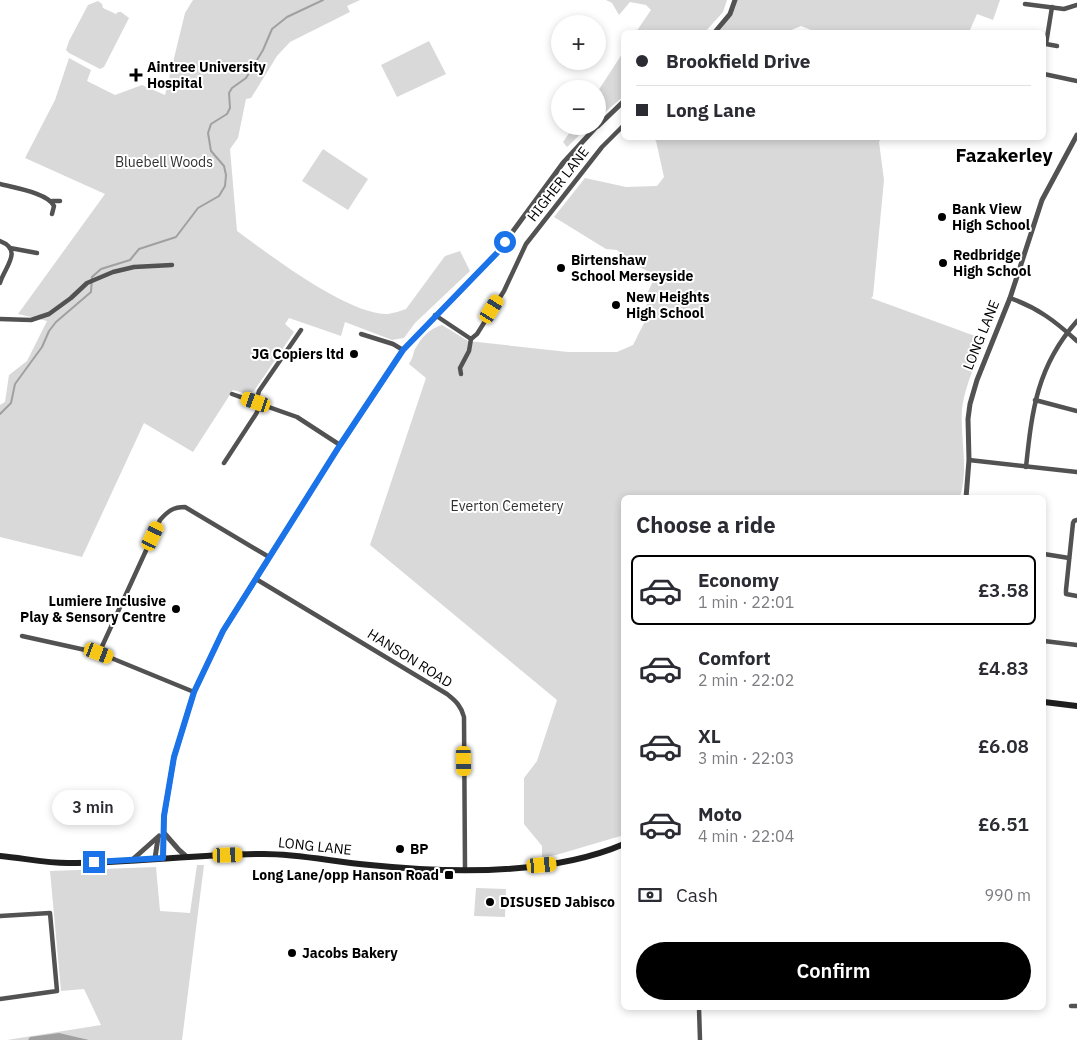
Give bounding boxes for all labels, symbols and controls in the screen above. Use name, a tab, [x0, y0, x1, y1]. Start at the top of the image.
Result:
map controls	[551, 15, 606, 135]
button: +	[551, 15, 606, 70]
text: Brookfield Drive	[666, 49, 811, 73]
place label: Aintree University Hospital	[147, 58, 266, 92]
marker: Aintree University Hospital	[129, 68, 143, 82]
button: −	[551, 80, 606, 135]
text: Long Lane	[666, 98, 756, 122]
street label: HIGHER LANE	[523, 143, 593, 225]
district label: Fazakerley	[955, 143, 1053, 167]
park label: Bluebell Woods	[115, 153, 213, 171]
place label: Bank View High School	[952, 200, 1030, 234]
marker: Bank View High School	[936, 211, 948, 223]
route start	[494, 231, 516, 253]
place label: Redbridge High School	[953, 246, 1031, 280]
place label: Birtenshaw School Merseyside	[571, 251, 693, 285]
marker: Redbridge High School	[937, 257, 949, 269]
marker: Birtenshaw School Merseyside	[555, 262, 567, 274]
place label: New Heights High School	[626, 288, 710, 322]
car	[477, 292, 506, 326]
street label: LONG LANE	[959, 297, 1003, 373]
marker: New Heights High School	[610, 299, 622, 311]
place label: JG Copiers ltd	[251, 345, 344, 363]
marker: JG Copiers ltd	[348, 348, 360, 360]
car	[239, 390, 272, 414]
park label: Everton Cemetery	[451, 497, 563, 515]
text: Choose a ride	[636, 510, 776, 539]
car	[139, 519, 166, 553]
icon: car	[638, 568, 683, 613]
text: Economy	[698, 568, 779, 592]
text: £3.58	[978, 578, 1029, 602]
place label: Lumiere Inclusive Play & Sensory Centre	[20, 592, 166, 626]
text: 1 min · 22:01	[698, 592, 794, 612]
marker: Lumiere Inclusive Play & Sensory Centre	[170, 603, 182, 615]
street label: HANSON ROAD	[364, 625, 456, 691]
car	[82, 641, 115, 665]
icon: car	[638, 646, 683, 691]
text: Comfort	[698, 646, 771, 670]
text: £4.83	[978, 656, 1029, 680]
text: 2 min · 22:02	[698, 670, 794, 690]
icon: car	[638, 724, 683, 769]
text: XL	[698, 724, 721, 748]
text: £6.08	[978, 734, 1029, 758]
car	[456, 746, 471, 776]
text: 3 min · 22:03	[698, 748, 794, 768]
callout: 3 min	[53, 790, 135, 824]
text: 3 min	[72, 797, 114, 817]
icon: car	[638, 802, 683, 847]
text: Moto	[698, 802, 742, 826]
text: £6.51	[978, 812, 1029, 836]
text: 4 min · 22:04	[698, 826, 794, 846]
street label: LONG LANE	[277, 833, 353, 859]
place label: BP	[410, 840, 429, 858]
marker: BP	[394, 843, 406, 855]
car	[212, 847, 243, 863]
route end	[83, 851, 105, 873]
car	[526, 856, 557, 874]
place label: Long Lane/opp Hanson Road	[252, 866, 439, 884]
marker: Long Lane/opp Hanson Road	[443, 869, 455, 881]
icon: cash	[636, 881, 664, 909]
text: Cash	[676, 883, 718, 907]
text: 990 m	[984, 885, 1031, 905]
place label: DISUSED Jabisco	[500, 893, 615, 911]
marker: DISUSED Jabisco	[484, 896, 496, 908]
button: Confirm	[636, 942, 1031, 1000]
place label: Jacobs Bakery	[302, 944, 398, 962]
marker: Jacobs Bakery	[286, 947, 298, 959]

